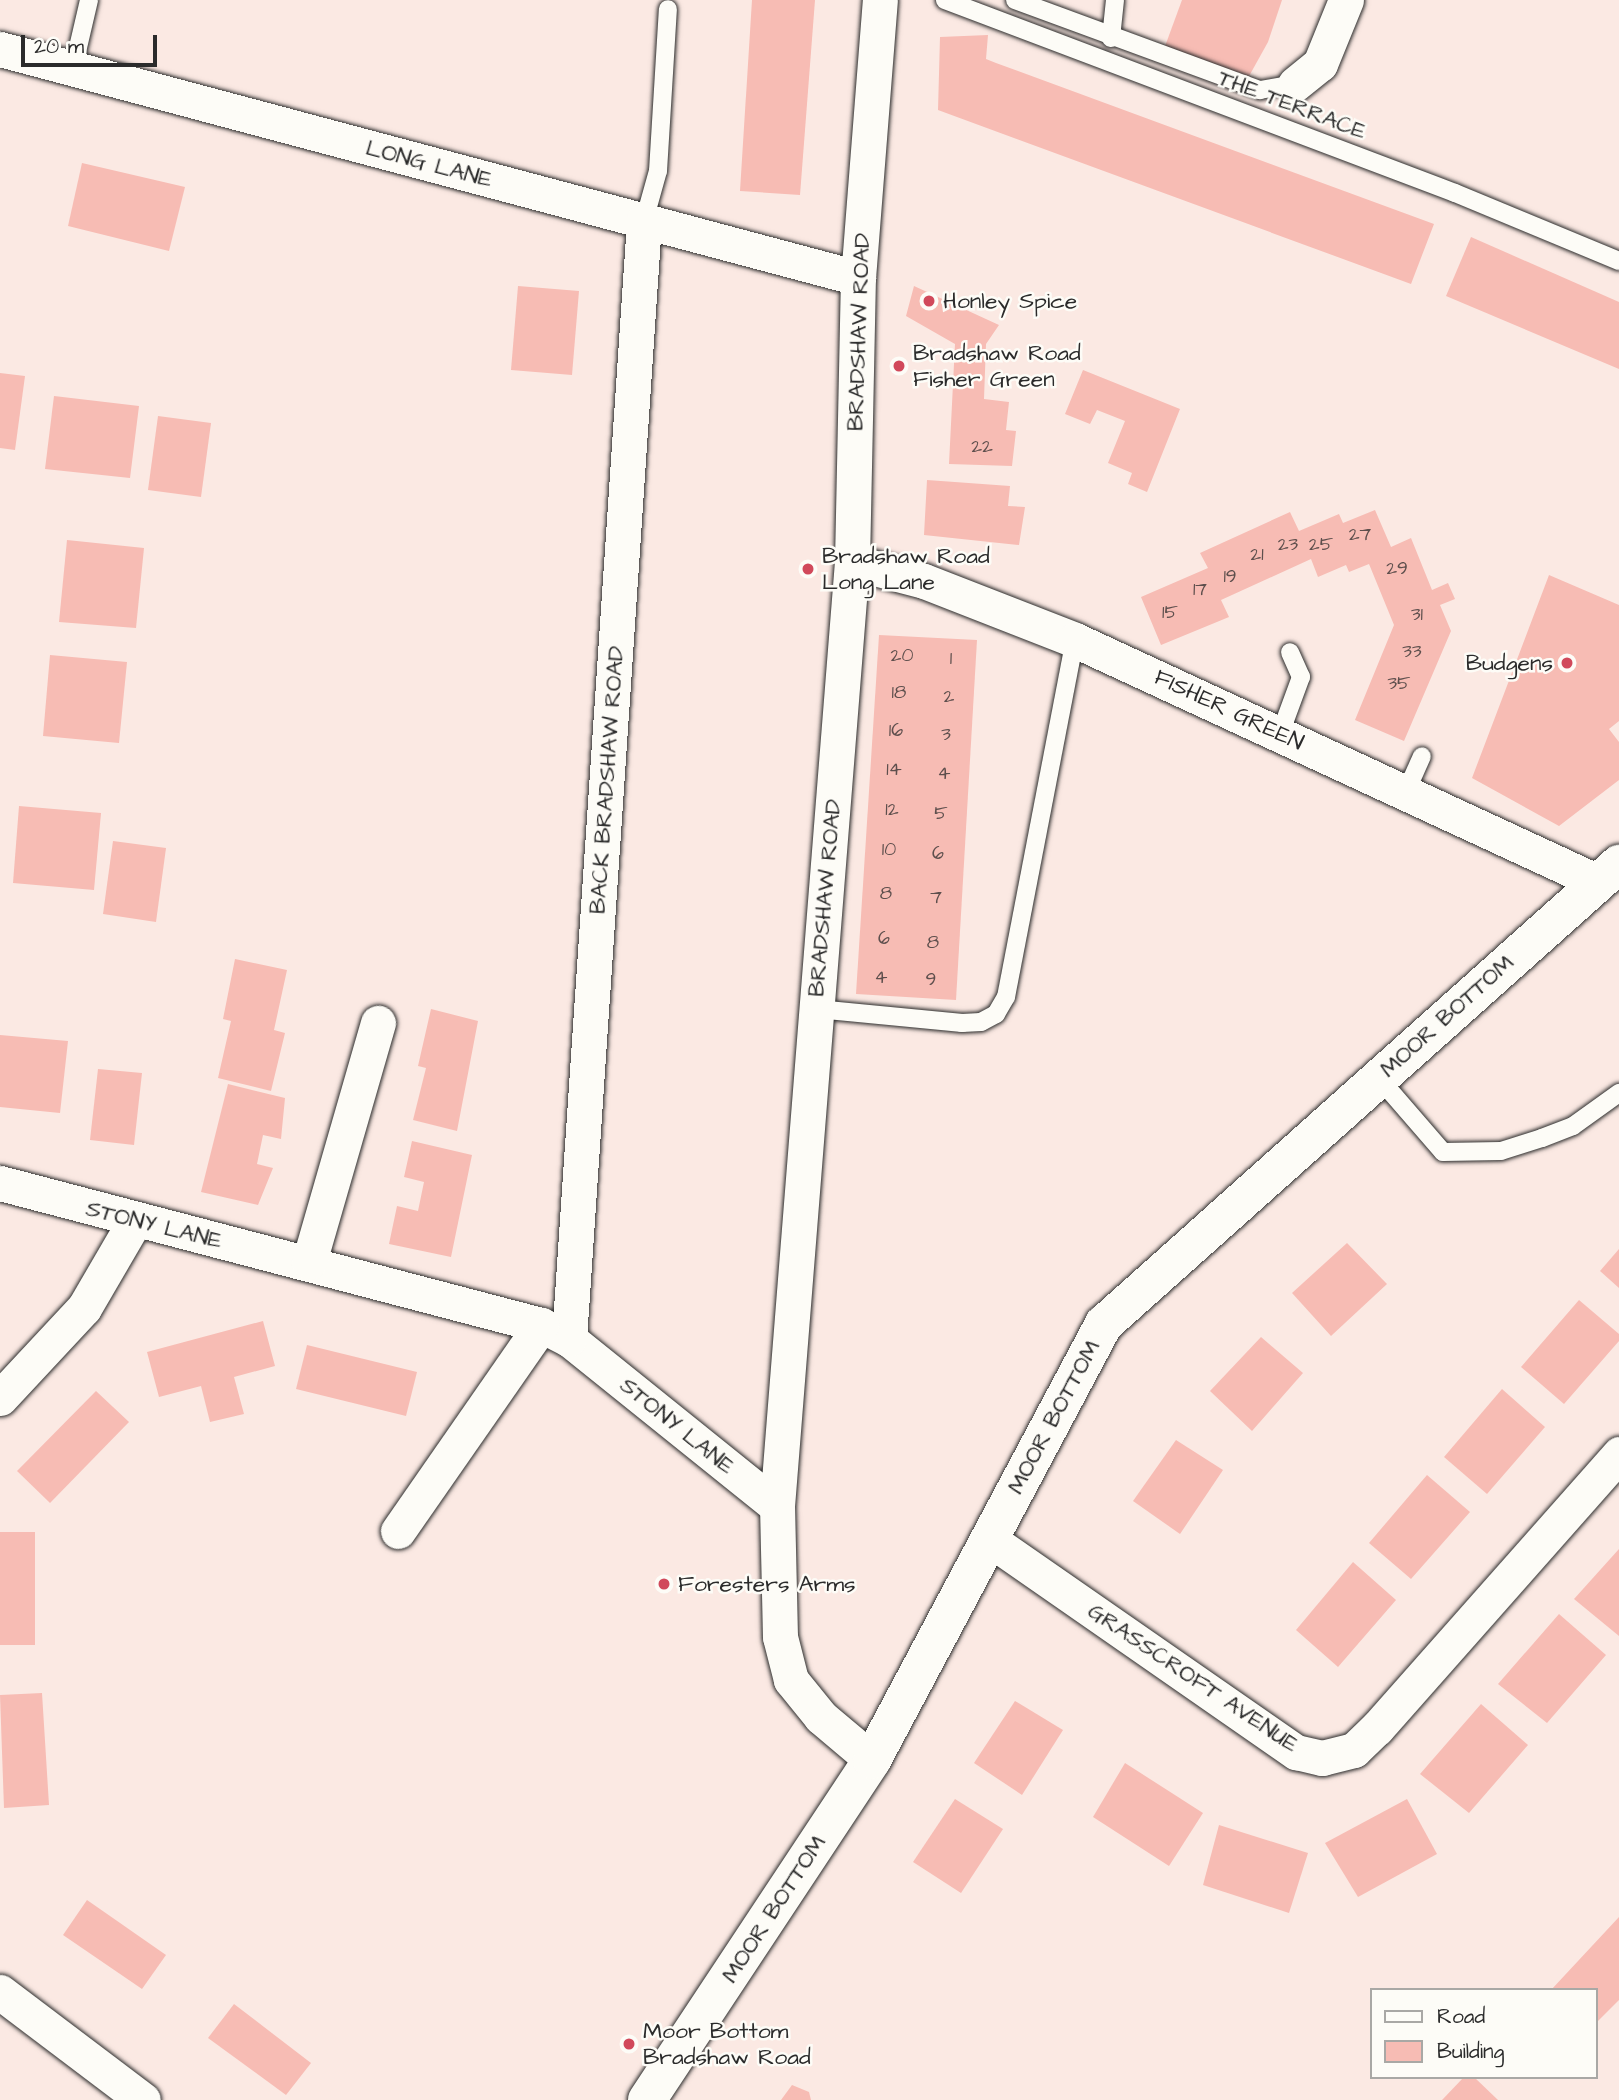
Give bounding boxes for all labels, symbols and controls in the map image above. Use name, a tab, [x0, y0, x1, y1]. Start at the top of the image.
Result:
scale bar	[24, 21, 161, 65]
text: 20 m	[34, 32, 84, 61]
street label: THE TERRACE	[1214, 64, 1370, 146]
street label: LONG LANE	[363, 134, 495, 194]
street label: BRADSHAW ROAD	[842, 233, 876, 431]
place label: Honley Spice	[943, 287, 1077, 315]
marker: Honley Spice	[921, 293, 937, 309]
place label: Bradshaw Road Fisher Green	[913, 339, 1081, 393]
marker: Bradshaw Road Fisher Green	[891, 358, 907, 374]
house number: 22	[971, 436, 993, 458]
house number: 27	[1349, 524, 1371, 546]
house number: 23	[1278, 534, 1298, 556]
house number: 25	[1309, 534, 1333, 556]
place label: Bradshaw Road Long Lane	[822, 542, 990, 596]
house number: 21	[1250, 544, 1264, 566]
house number: 29	[1386, 558, 1408, 580]
marker: Bradshaw Road Long Lane	[800, 561, 816, 577]
house number: 19	[1223, 566, 1237, 588]
house number: 17	[1193, 579, 1207, 601]
house number: 15	[1162, 602, 1178, 624]
house number: 31	[1411, 604, 1423, 626]
house number: 33	[1402, 641, 1422, 663]
street label: BACK BRADSHAW ROAD	[584, 645, 630, 915]
house number: 20	[891, 645, 913, 667]
house number: 1	[950, 648, 952, 670]
place label: Budgens	[1466, 649, 1553, 677]
marker: Budgens	[1559, 655, 1575, 671]
street label: FISHER GREEN	[1150, 663, 1308, 757]
house number: 35	[1387, 673, 1411, 695]
house number: 18	[892, 682, 906, 704]
house number: 2	[944, 686, 954, 708]
house number: 16	[889, 720, 903, 742]
house number: 3	[941, 724, 951, 746]
house number: 14	[886, 759, 902, 781]
house number: 4	[938, 763, 950, 785]
street label: BRADSHAW ROAD	[803, 798, 847, 998]
house number: 12	[885, 799, 899, 821]
house number: 5	[934, 803, 948, 825]
house number: 10	[882, 839, 896, 861]
house number: 6	[932, 843, 944, 865]
house number: 8	[880, 883, 892, 905]
house number: 7	[930, 887, 942, 909]
house number: 6	[878, 928, 890, 950]
house number: 8	[927, 932, 939, 954]
street label: MOOR BOTTOM	[1374, 949, 1520, 1083]
house number: 4	[875, 967, 887, 989]
house number: 9	[926, 969, 936, 991]
street label: STONY LANE	[83, 1195, 225, 1255]
street label: MOOR BOTTOM	[1002, 1335, 1106, 1499]
street label: STONY LANE	[614, 1371, 740, 1481]
place label: Foresters Arms	[678, 1570, 856, 1598]
marker: Foresters Arms	[656, 1576, 672, 1592]
street label: GRASSCROFT AVENUE	[1083, 1597, 1303, 1759]
street label: MOOR BOTTOM	[716, 1830, 832, 1988]
legend	[1370, 1988, 1598, 2079]
text: Road	[1437, 2002, 1485, 2031]
place label: Moor Bottom Bradshaw Road	[643, 2017, 811, 2071]
marker: Moor Bottom Bradshaw Road	[621, 2036, 637, 2052]
text: Building	[1437, 2037, 1504, 2066]

